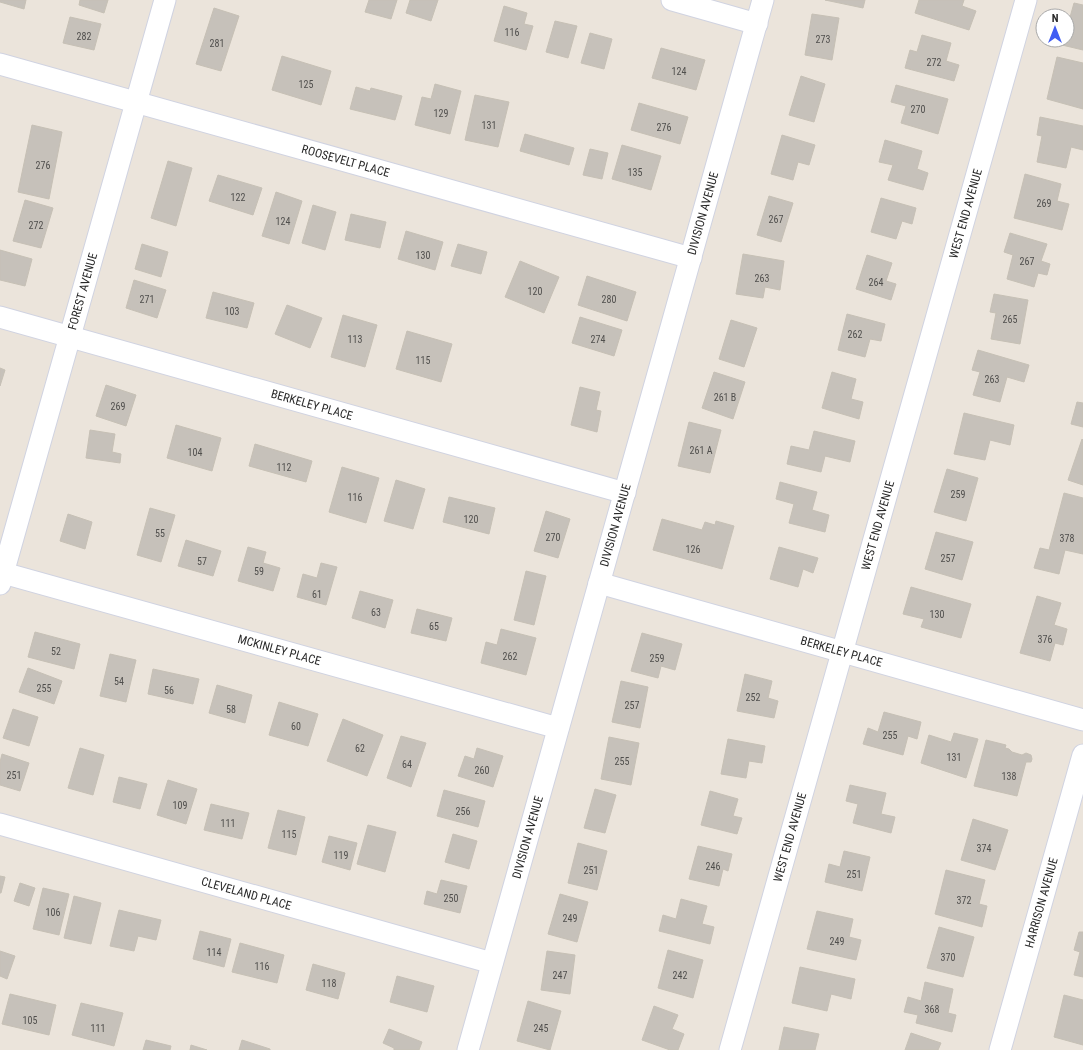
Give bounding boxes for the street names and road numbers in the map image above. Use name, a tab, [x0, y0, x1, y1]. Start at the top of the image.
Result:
street label: ROOSEVELT PLACE	[300, 142, 391, 180]
street label: WEST END AVENUE	[947, 167, 985, 260]
street label: DIVISION AVENUE	[685, 170, 721, 256]
street label: FOREST AVENUE	[65, 251, 100, 332]
street label: BERKELEY PLACE	[269, 387, 354, 423]
street label: WEST END AVENUE	[859, 479, 897, 572]
street label: DIVISION AVENUE	[597, 482, 634, 568]
street label: MCKINLEY PLACE	[236, 632, 323, 668]
street label: BERKELEY PLACE	[799, 633, 884, 670]
street label: WEST END AVENUE	[771, 791, 809, 884]
street label: DIVISION AVENUE	[509, 794, 546, 880]
street label: HARRISON AVENUE	[1022, 856, 1061, 949]
street label: CLEVELAND PLACE	[200, 874, 293, 913]

